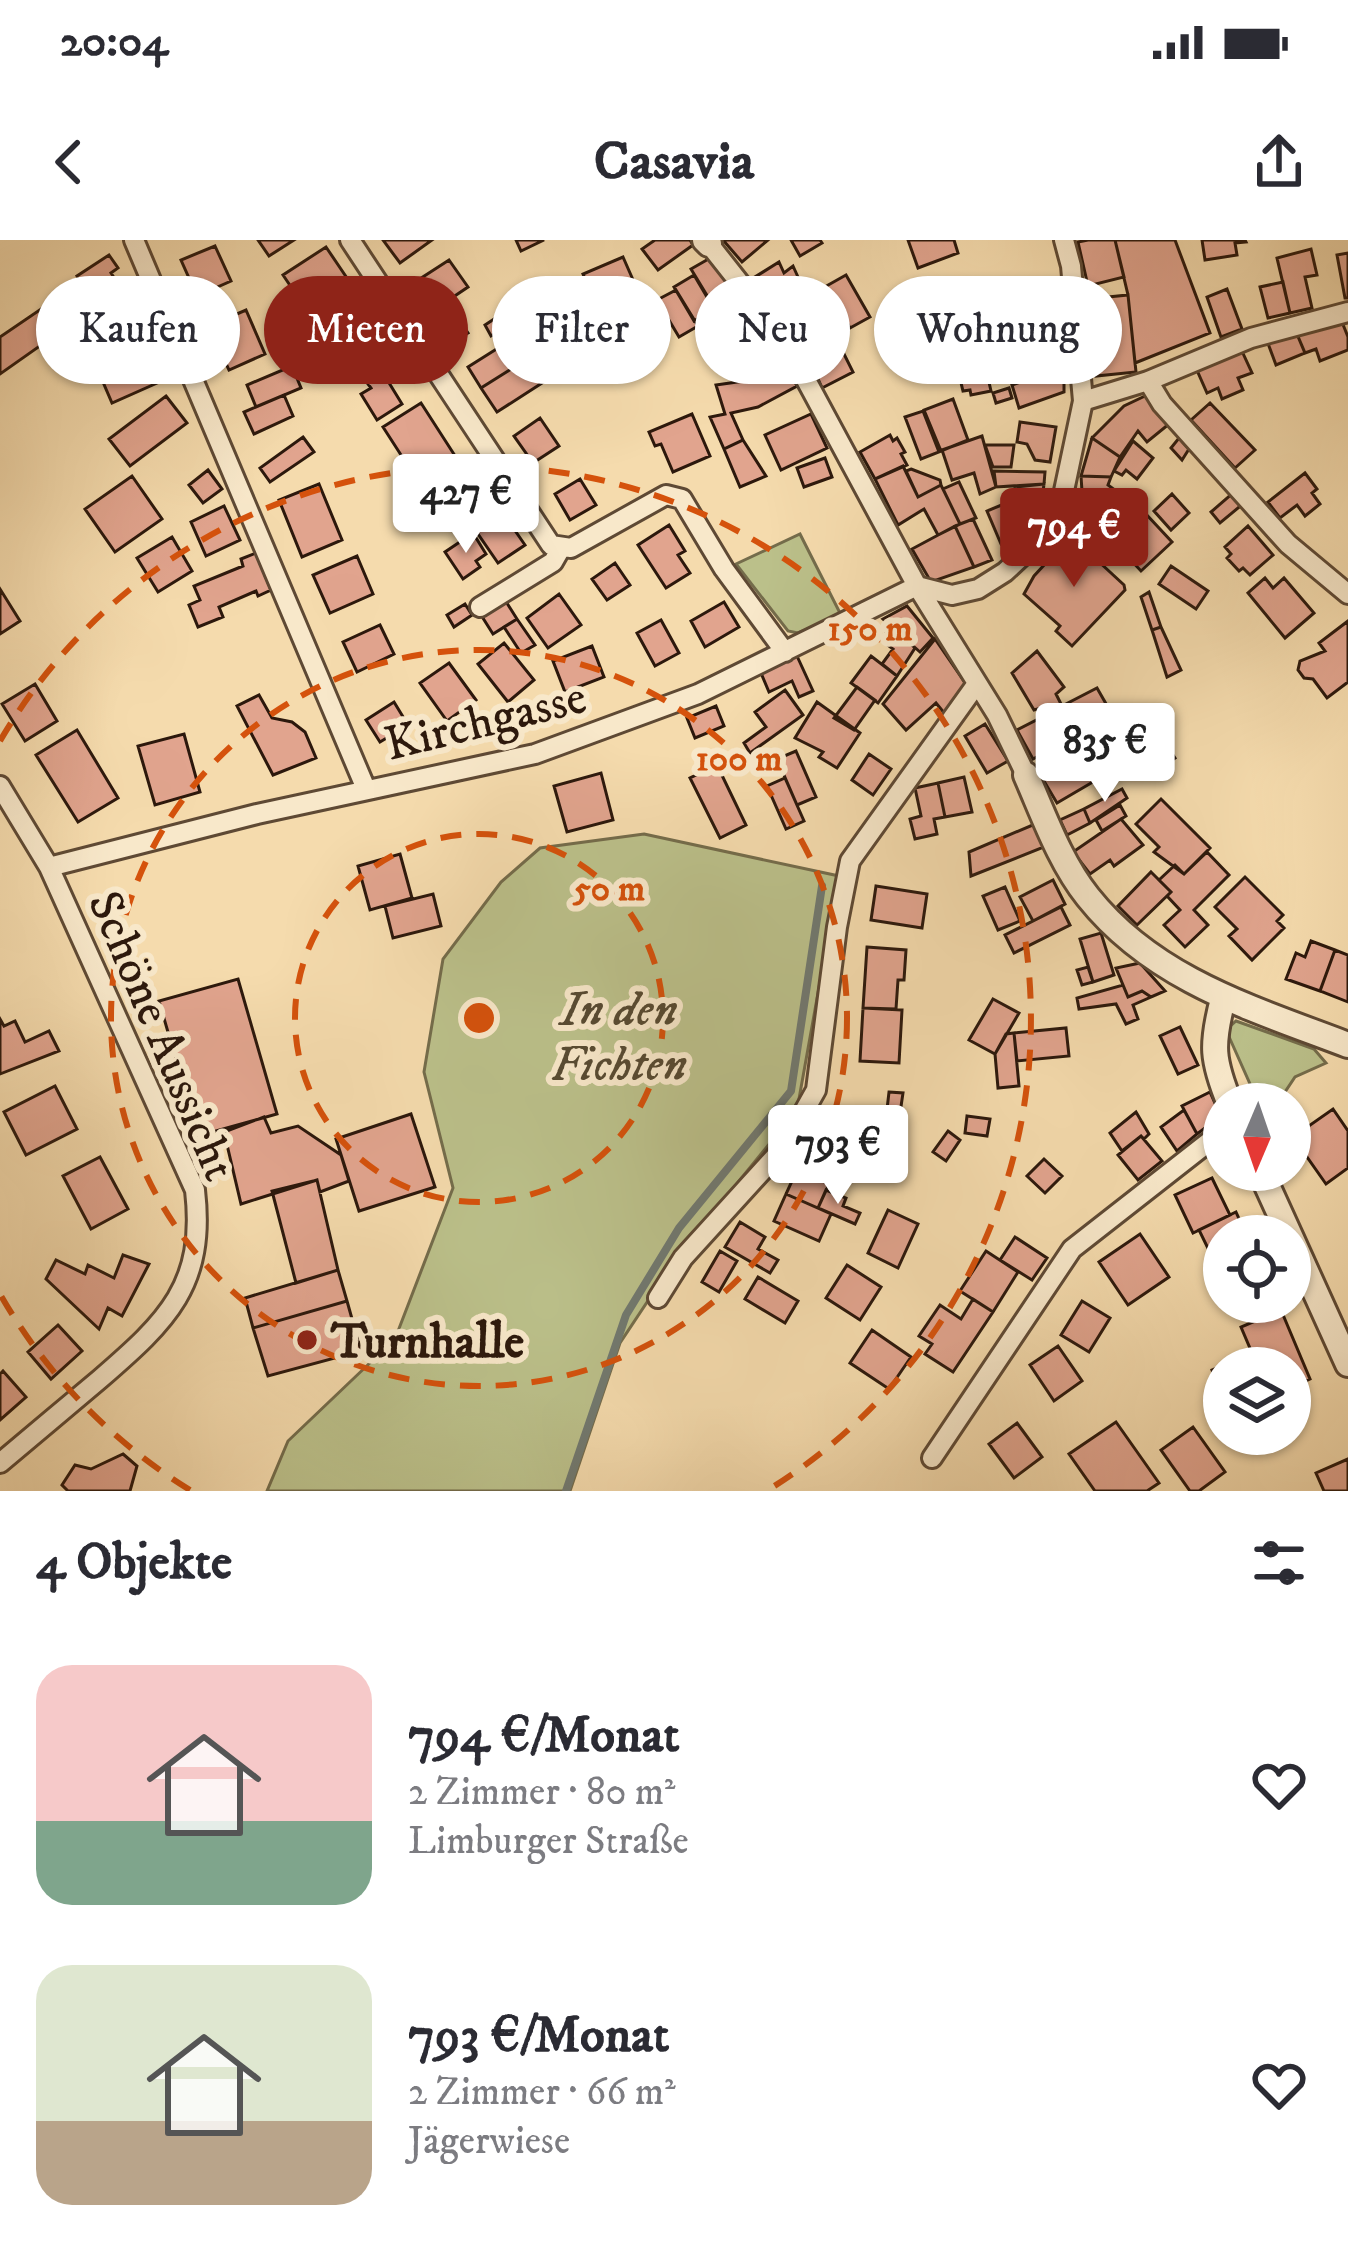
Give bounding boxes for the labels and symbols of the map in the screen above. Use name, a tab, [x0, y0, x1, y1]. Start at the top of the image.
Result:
pin: 427 €	[382, 454, 550, 556]
pin: 794 €	[990, 488, 1158, 590]
text: 150 m	[827, 607, 913, 652]
street label: Kirchgasse	[379, 668, 593, 776]
pin: 835 €	[1021, 703, 1189, 805]
text: 100 m	[696, 737, 782, 782]
text: 50 m	[572, 867, 645, 912]
street label: Schöne Aussicht	[73, 883, 249, 1190]
park label: In den Fichten	[551, 981, 687, 1096]
centre of rings	[458, 997, 500, 1039]
north arrow	[1203, 1083, 1311, 1191]
pin: 793 €	[754, 1105, 922, 1207]
place label: Turnhalle	[330, 1313, 524, 1373]
marker: Turnhalle	[294, 1327, 320, 1353]

